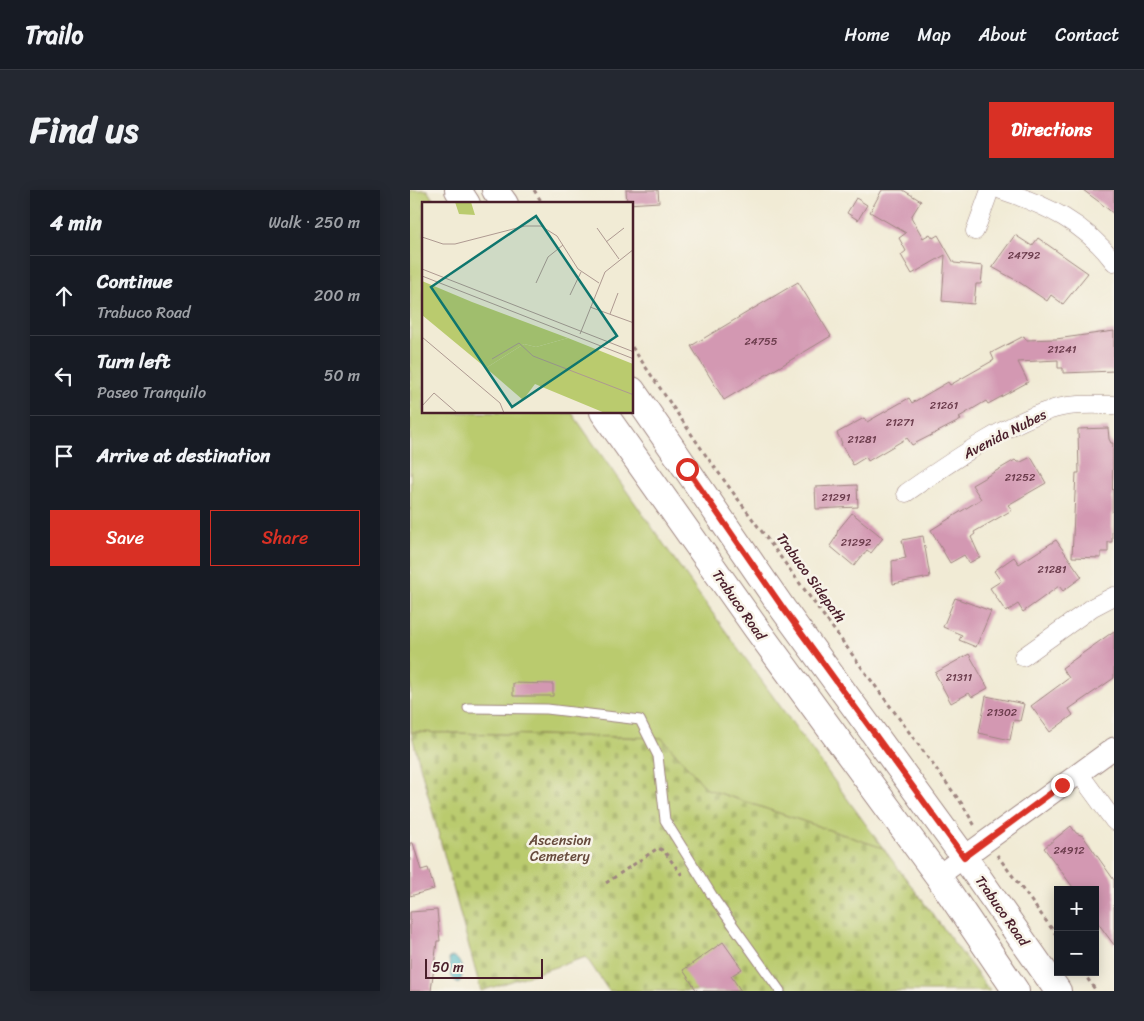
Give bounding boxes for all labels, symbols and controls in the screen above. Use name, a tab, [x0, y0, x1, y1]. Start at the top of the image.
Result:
text: Trailo	[25, 14, 83, 56]
text: Home	[845, 19, 890, 51]
text: Map	[918, 19, 951, 51]
text: About	[979, 19, 1027, 51]
text: Contact	[1055, 19, 1119, 51]
text: Find us	[30, 99, 138, 161]
button: Directions	[989, 102, 1114, 158]
inset map	[422, 202, 634, 414]
text: 4 min	[50, 204, 102, 242]
text: Walk · 250 m	[268, 208, 360, 237]
house number: 24792	[1008, 246, 1041, 265]
text: Continue	[97, 265, 173, 298]
text: 200 m	[314, 281, 360, 310]
icon: ahead	[50, 282, 78, 310]
text: Trabuco Road	[97, 298, 191, 327]
house number: 24755	[745, 332, 778, 351]
house number: 21241	[1047, 340, 1077, 359]
text: Turn left	[97, 345, 170, 378]
text: 50 m	[324, 361, 360, 390]
icon: left	[50, 362, 78, 390]
text: Paseo Tranquilo	[97, 378, 206, 407]
house number: 21261	[930, 396, 958, 415]
street label: Avenida Nubes	[958, 402, 1052, 466]
house number: 21271	[886, 413, 914, 432]
house number: 21281	[848, 430, 877, 449]
text: Arrive at destination	[97, 439, 270, 472]
icon: arrive	[50, 442, 78, 470]
route start	[676, 458, 699, 481]
house number: 21252	[1005, 468, 1036, 487]
house number: 21291	[822, 488, 851, 507]
button: Save	[50, 510, 200, 566]
button: Share	[210, 510, 360, 566]
street label: Trabuco Sidepath	[770, 528, 852, 628]
house number: 21292	[841, 533, 872, 552]
house number: 21281	[1038, 560, 1067, 579]
street label: Trabuco Road	[705, 564, 774, 647]
house number: 21311	[946, 668, 973, 687]
house number: 21302	[987, 703, 1018, 722]
route end	[1051, 774, 1074, 797]
park label: Ascension Cemetery	[528, 828, 592, 869]
house number: 24912	[1053, 841, 1085, 860]
street label: Trabuco Road	[968, 870, 1037, 953]
map controls	[1054, 886, 1099, 976]
button: +	[1054, 886, 1099, 931]
button: −	[1054, 931, 1099, 976]
text: 50 m	[432, 955, 464, 980]
scale bar	[425, 956, 542, 979]

